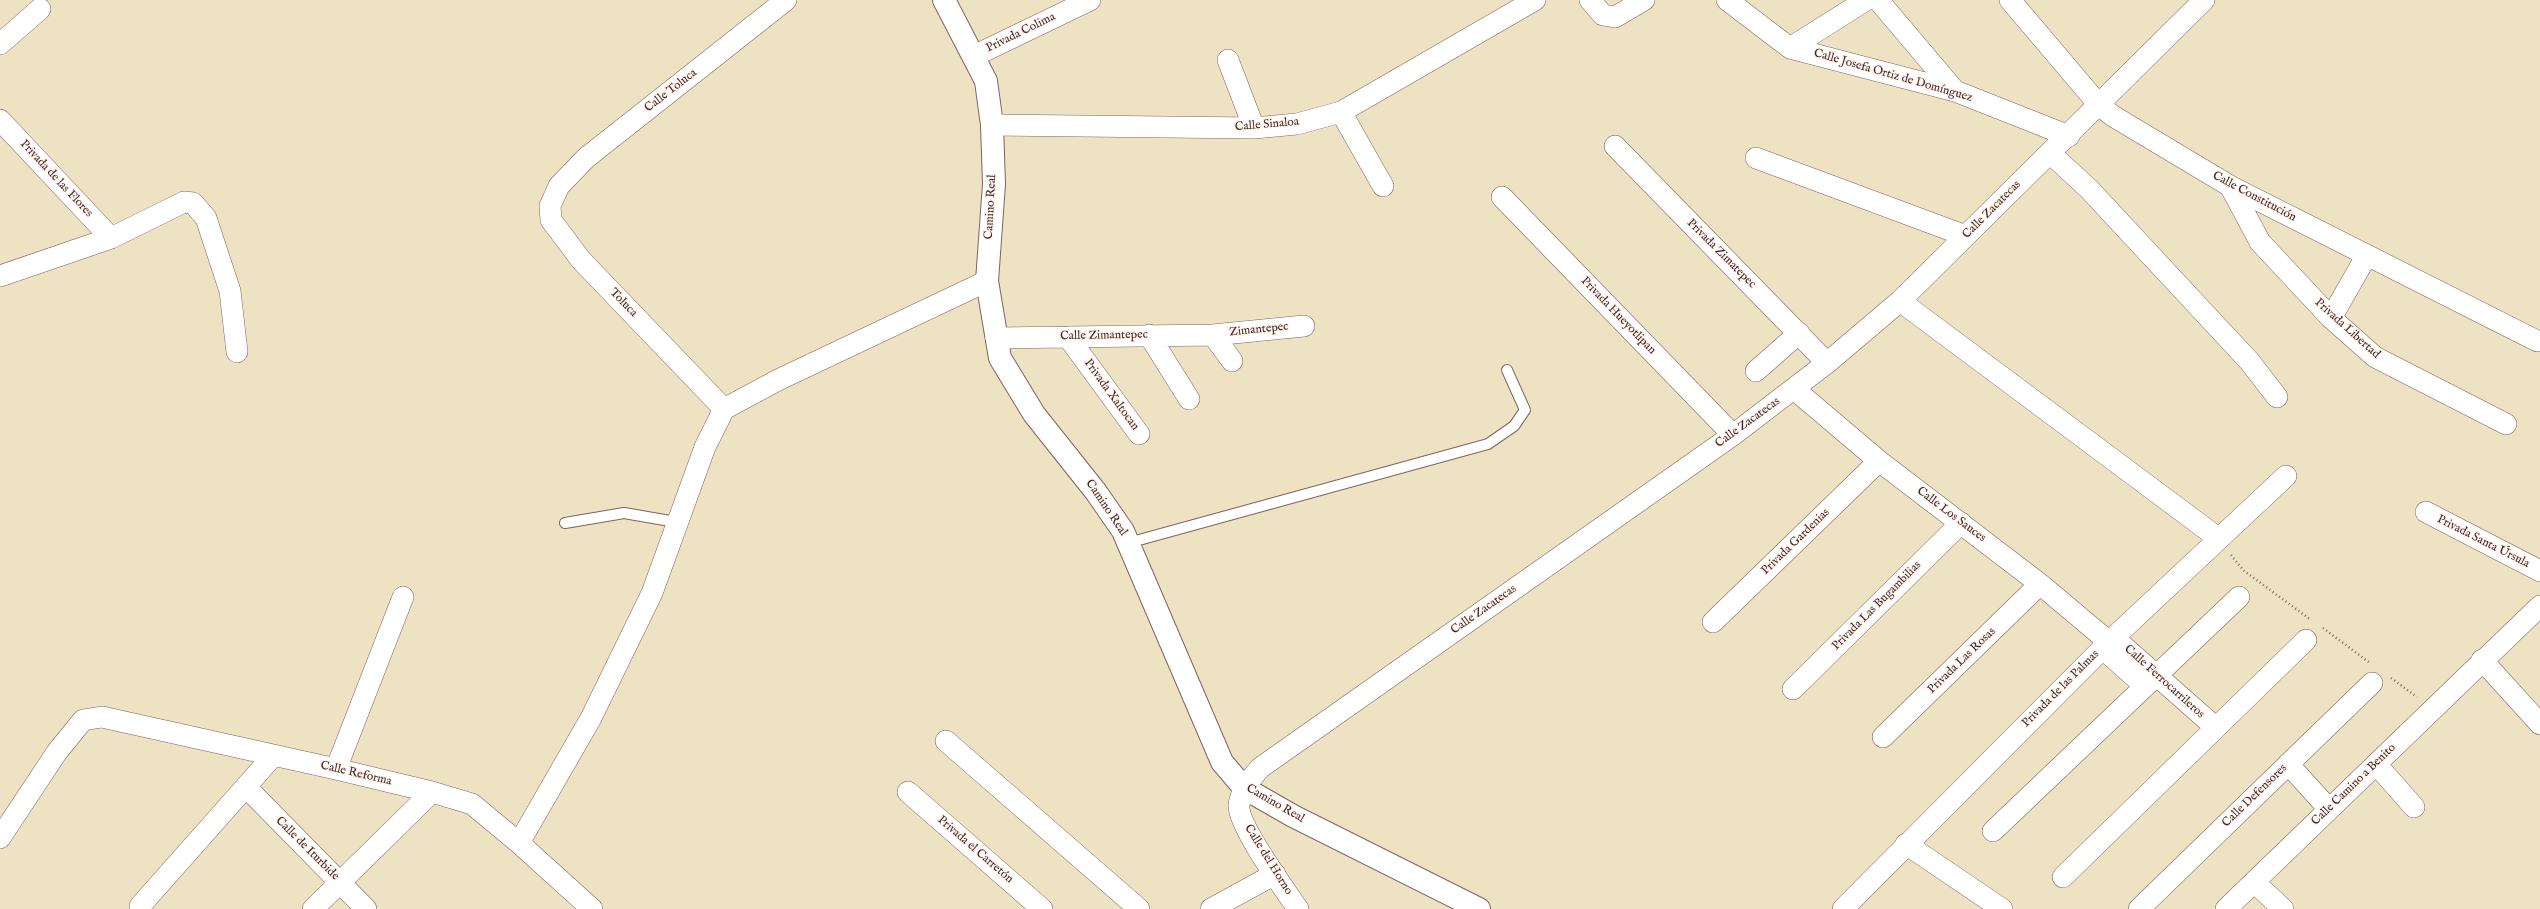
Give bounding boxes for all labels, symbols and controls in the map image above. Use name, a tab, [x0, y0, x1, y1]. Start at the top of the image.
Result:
street label: Privada Colima	[984, 10, 1058, 56]
street label: Calle Josefa Ortiz de Domínguez	[1812, 46, 1974, 106]
street label: Calle Toluca	[642, 66, 700, 116]
street label: Calle Sinaloa	[1234, 115, 1300, 135]
street label: Privada de las Flores	[16, 137, 96, 221]
street label: Calle Constitución	[2210, 169, 2298, 225]
street label: Camino Real	[982, 174, 1000, 240]
street label: Calle Zacatecas	[1960, 178, 2024, 242]
street label: Privada Zimatepec	[1683, 216, 1759, 292]
street label: Privada Hueyotlipan	[1577, 274, 1659, 358]
street label: Toluca	[606, 286, 640, 320]
street label: Privada Libertad	[2311, 296, 2383, 362]
street label: Zimantepec	[1229, 320, 1289, 340]
street label: Calle Zimantepec	[1060, 328, 1148, 344]
street label: Privada Xaltocan	[1080, 357, 1142, 433]
street label: Calle Zacatecas	[1713, 395, 1783, 451]
street label: Camino Real	[1082, 477, 1130, 539]
street label: Calle Los Sauces	[1914, 484, 1988, 546]
street label: Privada Gardenias	[1759, 506, 1833, 578]
street label: Privada Santa Úrsula	[2434, 512, 2532, 572]
street label: Privada Las Bugambilias	[1829, 558, 1925, 654]
street label: Calle Zacatecas	[1449, 582, 1519, 638]
street label: Privada Las Rosas	[1925, 625, 1999, 697]
street label: Calle Ferrocarrileros	[2121, 642, 2207, 722]
street label: Privada de las Palmas	[2019, 647, 2103, 731]
street label: Calle Camino a Benito	[2309, 741, 2399, 829]
street label: Calle Reforma	[319, 759, 393, 789]
street label: Calle Defensores	[2220, 761, 2290, 831]
street label: Camino Real	[1243, 782, 1307, 826]
street label: Privada el Carretón	[934, 813, 1016, 887]
street label: Calle de Iturbide	[272, 814, 342, 884]
street label: Calle del Horno	[1241, 822, 1295, 898]

